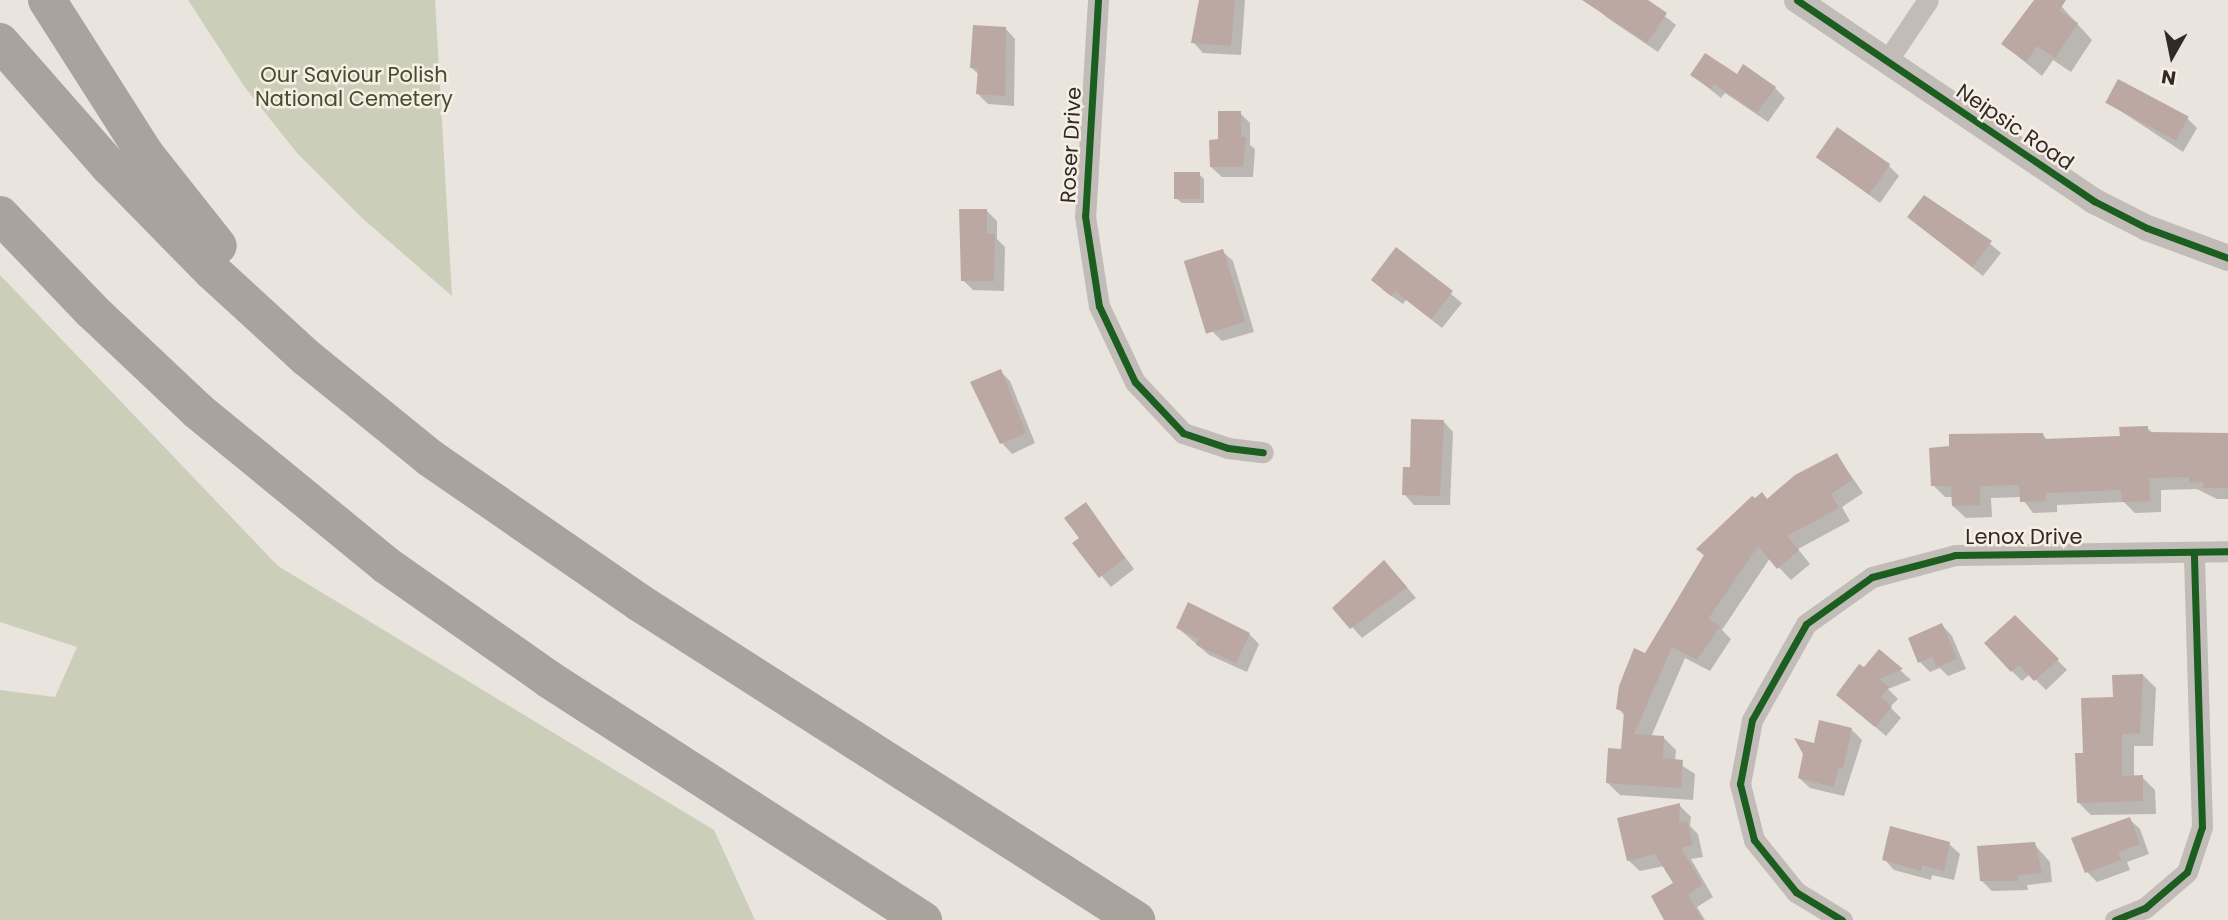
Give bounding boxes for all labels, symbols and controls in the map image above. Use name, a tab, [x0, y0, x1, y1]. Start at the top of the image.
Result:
north arrow	[2137, 21, 2207, 91]
park label: Our Saviour Polish National Cemetery	[255, 62, 453, 112]
text: N	[2159, 63, 2178, 92]
street label: Neipsic Road	[1951, 78, 2079, 176]
street label: Roser Drive	[1055, 86, 1087, 204]
street label: Lenox Drive	[1965, 524, 2083, 550]

